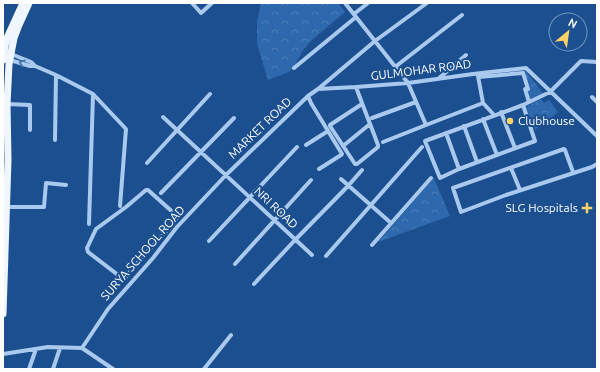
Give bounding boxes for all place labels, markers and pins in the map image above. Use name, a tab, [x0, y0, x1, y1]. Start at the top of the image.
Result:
place label: Clubhouse	[518, 114, 575, 127]
marker: Clubhouse	[505, 116, 515, 126]
place label: SLG Hospitals	[506, 201, 578, 214]
marker: SLG Hospitals	[581, 202, 593, 214]

